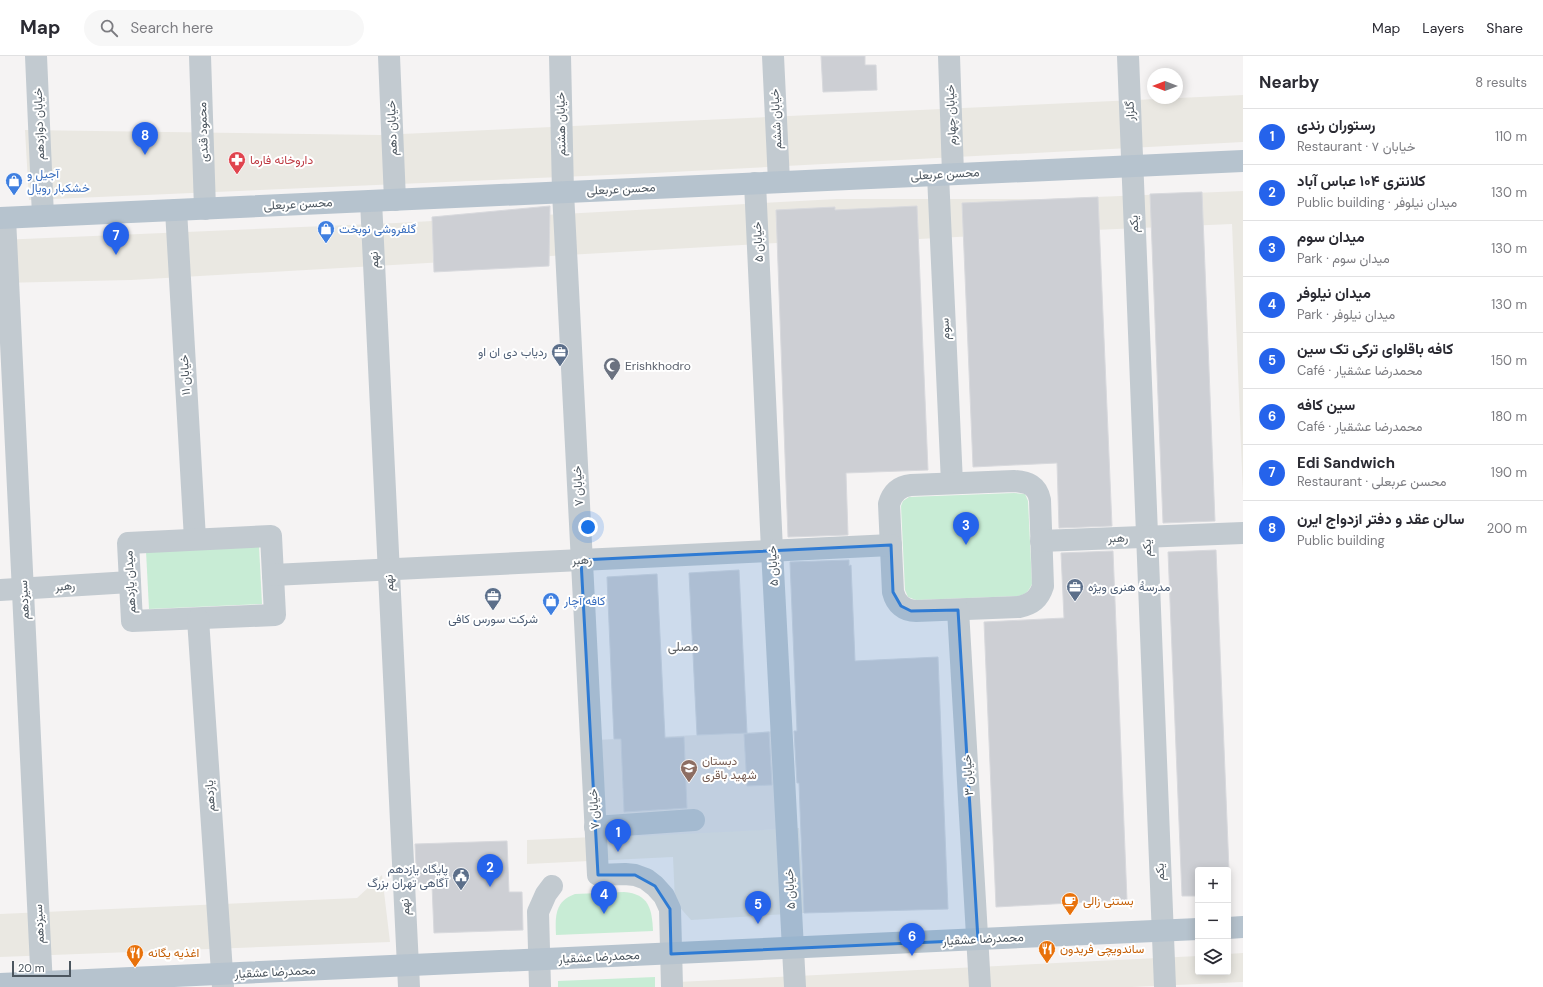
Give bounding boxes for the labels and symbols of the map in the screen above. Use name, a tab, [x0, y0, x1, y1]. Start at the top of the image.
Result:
north arrow	[1147, 68, 1183, 104]
street label: خیابان چهارم	[942, 84, 960, 146]
street label: خیابان دوازدهم	[30, 88, 48, 160]
street label: خیابان ششم	[766, 88, 786, 150]
street label: خیابان هشتم	[552, 92, 570, 156]
street label: خیابان دهم	[383, 100, 401, 156]
street label: گلزار	[1122, 101, 1138, 122]
street label: محمود قندی	[194, 102, 212, 162]
pin: 8	[132, 122, 158, 155]
pharmacy icon: داروخانه فارما	[227, 150, 247, 175]
place label: داروخانه فارما	[250, 152, 313, 168]
street label: محسن عربعلی	[910, 164, 980, 184]
place label: آجیل و خشکبار رویال	[27, 166, 90, 196]
shop icon: آجیل و خشکبار رویال	[4, 171, 24, 196]
street label: محسن عربعلی	[586, 179, 656, 199]
street label: محسن عربعلی	[263, 194, 333, 214]
street label: یکم	[1126, 215, 1142, 233]
shop icon: گلفروشی نوبخت	[316, 219, 336, 244]
place label: گلفروشی نوبخت	[339, 221, 416, 237]
street label: خیابان ۵	[749, 221, 767, 263]
pin: 7	[103, 222, 129, 255]
street label: نهم	[366, 251, 382, 269]
street label: سوم	[936, 318, 954, 340]
office icon: ردیاب دی ان او	[550, 342, 570, 367]
place label: ردیاب دی ان او	[478, 344, 547, 360]
street label: خیابان ۱۱	[176, 354, 194, 396]
mosque icon: Erishkhodro	[602, 356, 622, 381]
place label: Erishkhodro	[625, 358, 691, 374]
street label: خیابان ۷	[569, 465, 587, 507]
pin: 3	[953, 512, 979, 545]
your location	[578, 517, 598, 537]
street label: رهبر	[1107, 530, 1128, 546]
street label: یکم	[1139, 539, 1155, 557]
street label: خیابان ۵	[764, 545, 782, 587]
street label: میدان یازدهم	[120, 550, 140, 614]
street label: رهبر	[570, 551, 593, 569]
street label: نهم	[381, 574, 397, 592]
street label: رهبر	[53, 577, 76, 595]
office icon: مدرسهٔ هنری ویژه	[1065, 577, 1085, 602]
place label: مدرسهٔ هنری ویژه	[1088, 579, 1170, 595]
street label: سیزدهم	[15, 580, 33, 620]
office icon: شرکت سورس کافی	[483, 586, 503, 611]
shop icon: کافه آچار	[541, 591, 561, 616]
place label: کافه آچار	[563, 593, 605, 609]
place label: شرکت سورس کافی	[448, 611, 538, 627]
district label: مصلی	[668, 638, 698, 655]
place label: دبستان شهید باقری	[702, 753, 757, 783]
street label: خیابان ۳	[959, 754, 977, 796]
school or university icon: دبستان شهید باقری	[679, 758, 699, 783]
street label: یازدهم	[201, 779, 219, 812]
street label: خیابان ۷	[585, 788, 603, 830]
pin: 1	[605, 819, 631, 852]
pin: 2	[477, 854, 503, 887]
place label: پایگاه یازدهم آگاهی تهران بزرگ	[367, 861, 449, 891]
street label: یکم	[1152, 863, 1168, 881]
public building icon: پایگاه یازدهم آگاهی تهران بزرگ	[451, 866, 471, 891]
street label: خیابان ۵	[781, 868, 799, 910]
pin: 4	[591, 881, 617, 914]
pin: 5	[745, 891, 771, 924]
cafe icon: بستنی زالی	[1060, 891, 1080, 916]
place label: بستنی زالی	[1083, 893, 1134, 909]
street label: نهم	[397, 898, 413, 916]
street label: سیزدهم	[30, 904, 48, 944]
pin: 6	[899, 923, 925, 956]
street label: محمدرضا عشقیار	[941, 929, 1024, 949]
restaurant icon: ساندویچی فریدون	[1037, 939, 1057, 964]
place label: ساندویچی فریدون	[1060, 941, 1144, 957]
restaurant icon: اغذیه یگانه	[125, 943, 145, 968]
place label: اغذیه یگانه	[148, 945, 199, 961]
street label: محمدرضا عشقیار	[557, 947, 640, 967]
scale bar	[12, 959, 71, 978]
street label: محمدرضا عشقیار	[233, 962, 316, 982]

